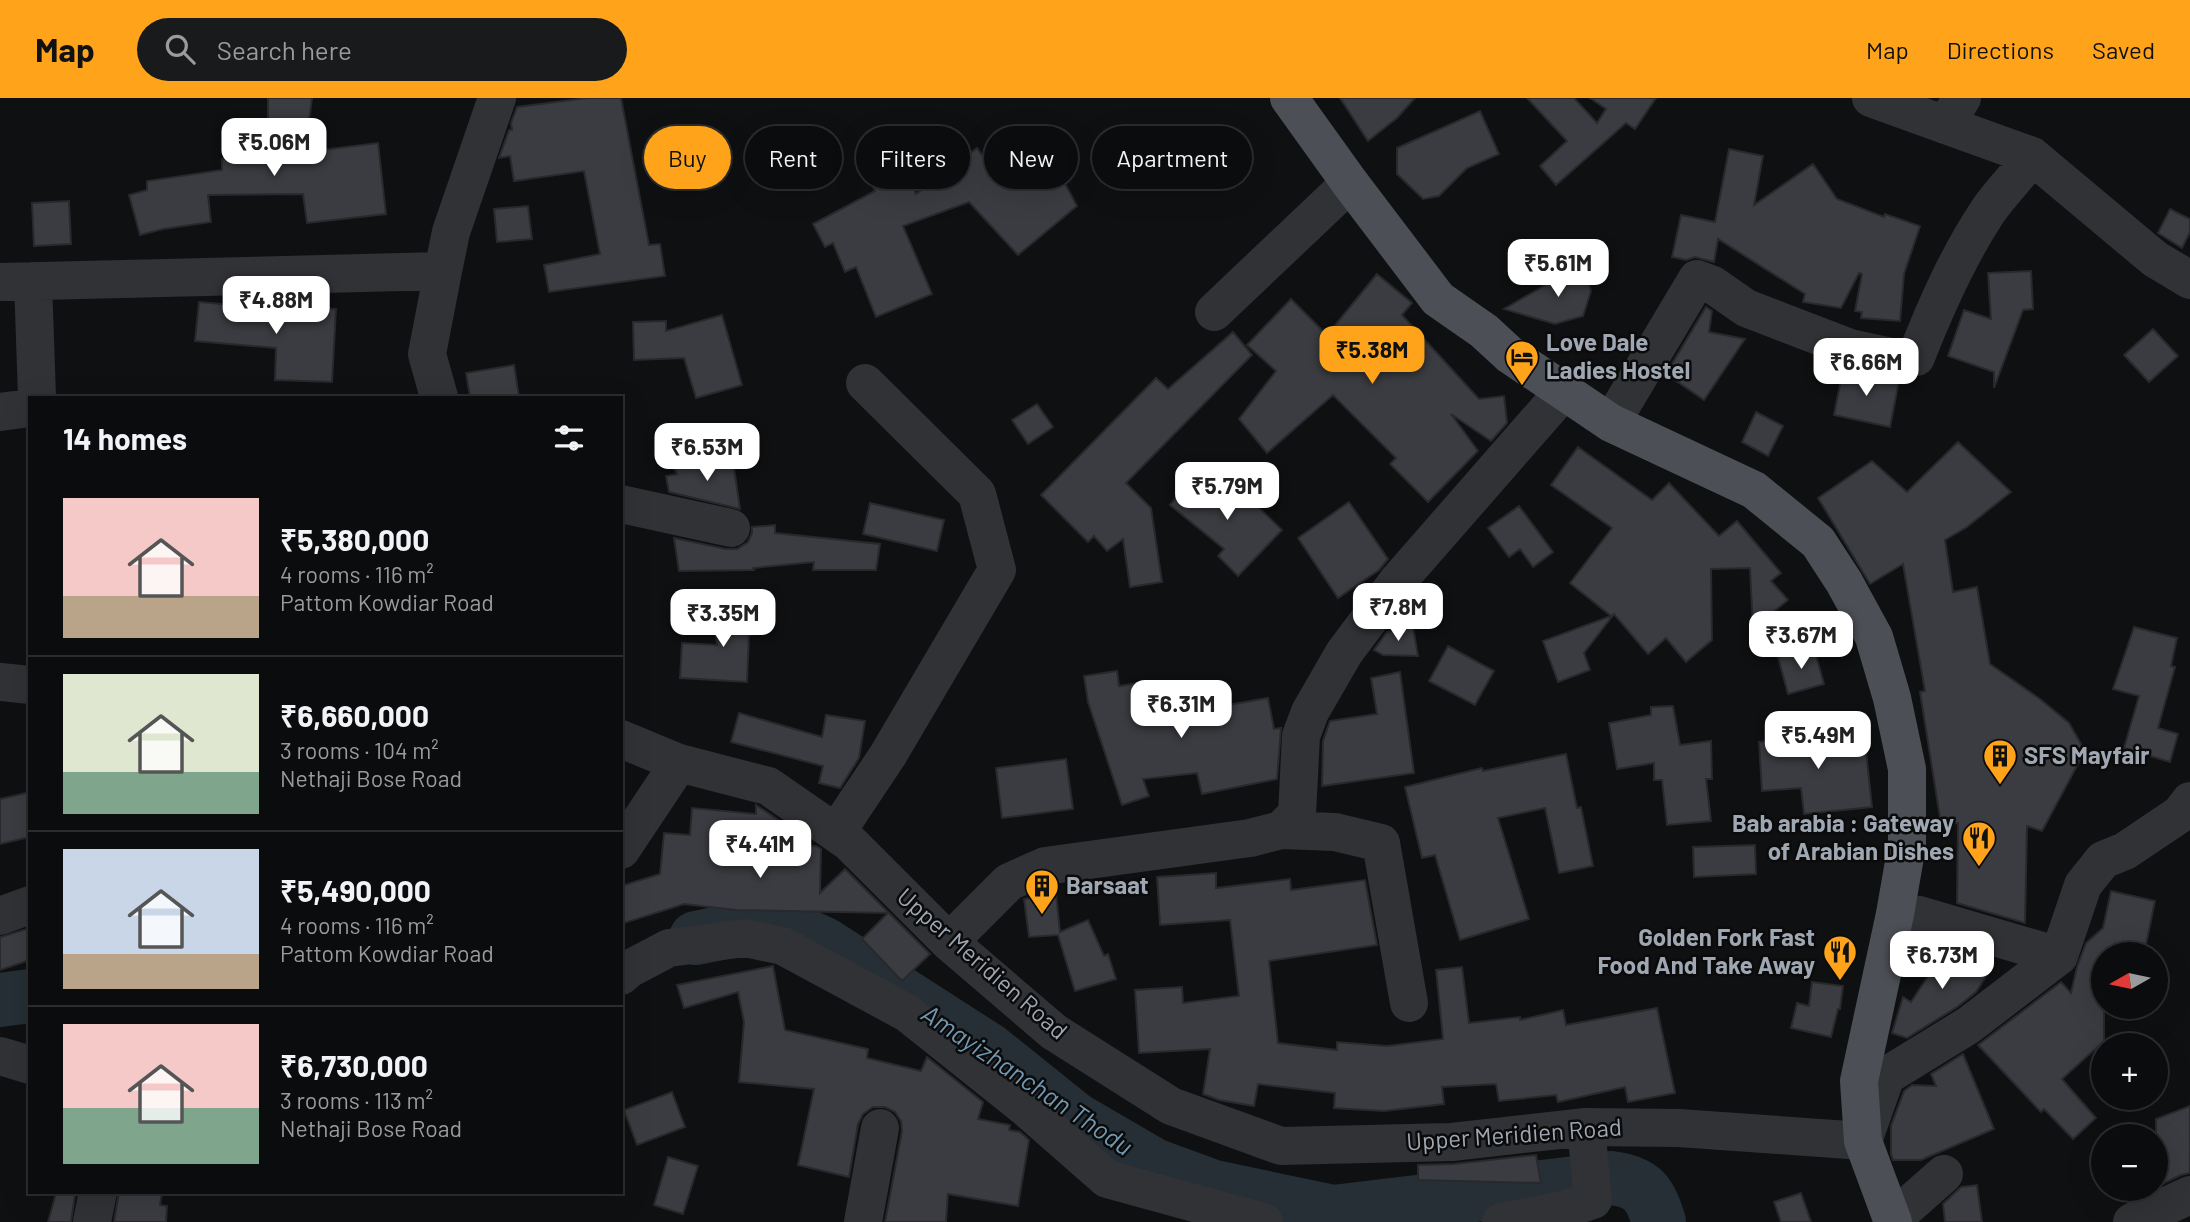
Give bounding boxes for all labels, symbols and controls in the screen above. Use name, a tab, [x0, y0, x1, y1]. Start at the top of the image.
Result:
search box	[137, 18, 627, 81]
text: Map	[35, 29, 95, 69]
icon: search	[161, 30, 199, 68]
text: Search here	[217, 34, 352, 65]
text: Map	[1866, 35, 1909, 64]
text: Directions	[1947, 35, 2054, 64]
text: Saved	[2092, 35, 2155, 64]
pin: ₹5.06M	[217, 118, 331, 178]
chip: Buy	[644, 126, 731, 189]
chip: Rent	[745, 126, 842, 189]
chip: Filters	[856, 126, 970, 189]
chip: New	[984, 126, 1078, 189]
chip: Apartment	[1092, 126, 1252, 189]
text: ₹5.06M	[237, 127, 311, 155]
pin: ₹5.61M	[1501, 240, 1615, 299]
text: ₹5.61M	[1524, 248, 1592, 276]
pin: ₹4.88M	[219, 276, 333, 336]
text: ₹4.88M	[239, 285, 313, 313]
pin: ₹5.38M	[1315, 327, 1429, 386]
place label: Love Dale Ladies Hostel	[1546, 327, 1690, 384]
text: ₹5.38M	[1335, 335, 1409, 363]
hotel icon: Love Dale Ladies Hostel	[1503, 338, 1541, 387]
pin: ₹6.66M	[1809, 338, 1923, 398]
text: ₹6.66M	[1830, 347, 1902, 375]
icon: filters	[550, 419, 588, 457]
text: 14 homes	[63, 420, 187, 456]
pin: ₹6.53M	[650, 424, 764, 483]
text: ₹6.53M	[671, 432, 743, 460]
pin: ₹5.79M	[1170, 462, 1284, 522]
text: ₹5.79M	[1191, 471, 1263, 499]
text: ₹5,380,000	[280, 521, 429, 557]
icon: home	[119, 526, 203, 610]
text: 4 rooms · 116 m²	[280, 560, 434, 588]
pin: ₹7.8M	[1349, 584, 1447, 643]
text: Pattom Kowdiar Road	[280, 588, 494, 616]
pin: ₹3.35M	[666, 589, 780, 649]
text: ₹7.8M	[1369, 592, 1427, 620]
text: ₹3.35M	[686, 598, 760, 626]
pin: ₹3.67M	[1744, 612, 1858, 671]
text: ₹3.67M	[1765, 620, 1837, 648]
pin: ₹6.31M	[1124, 680, 1238, 740]
text: ₹6.31M	[1147, 689, 1215, 717]
text: ₹6,660,000	[280, 697, 429, 733]
icon: home	[119, 702, 203, 786]
pin: ₹5.49M	[1761, 712, 1875, 771]
text: ₹5.49M	[1781, 720, 1855, 748]
text: 3 rooms · 104 m²	[280, 736, 439, 764]
building icon: SFS Mayfair	[1981, 737, 2019, 786]
place label: SFS Mayfair	[2024, 740, 2150, 769]
text: Nethaji Bose Road	[280, 764, 462, 792]
place label: Bab arabia : Gateway of Arabian Dishes	[1732, 808, 1954, 865]
restaurant icon: Bab arabia : Gateway of Arabian Dishes	[1960, 819, 1998, 868]
pin: ₹4.41M	[703, 820, 817, 880]
text: ₹4.41M	[725, 829, 795, 857]
building icon: Barsaat	[1023, 867, 1061, 916]
place label: Barsaat	[1066, 870, 1149, 899]
text: ₹5,490,000	[280, 872, 431, 908]
icon: home	[119, 877, 203, 961]
street label: Upper Meridien Road	[892, 881, 1074, 1045]
text: 4 rooms · 116 m²	[280, 911, 434, 939]
place label: Golden Fork Fast Food And Take Away	[1597, 922, 1815, 979]
pin: ₹6.73M	[1885, 932, 1999, 991]
restaurant icon: Golden Fork Fast Food And Take Away	[1821, 933, 1859, 982]
text: Pattom Kowdiar Road	[280, 939, 494, 967]
text: ₹6.73M	[1906, 940, 1978, 968]
north arrow	[2091, 942, 2168, 1018]
map controls	[2091, 942, 2168, 1201]
water label: Amayizhanchan Thodu	[916, 997, 1139, 1161]
button: +	[2091, 1033, 2168, 1110]
text: ₹6,730,000	[280, 1047, 428, 1083]
icon: home	[119, 1052, 203, 1136]
text: 3 rooms · 113 m²	[280, 1086, 433, 1114]
street label: Upper Meridien Road	[1405, 1112, 1623, 1155]
text: Nethaji Bose Road	[280, 1114, 462, 1142]
button: −	[2091, 1124, 2168, 1201]

